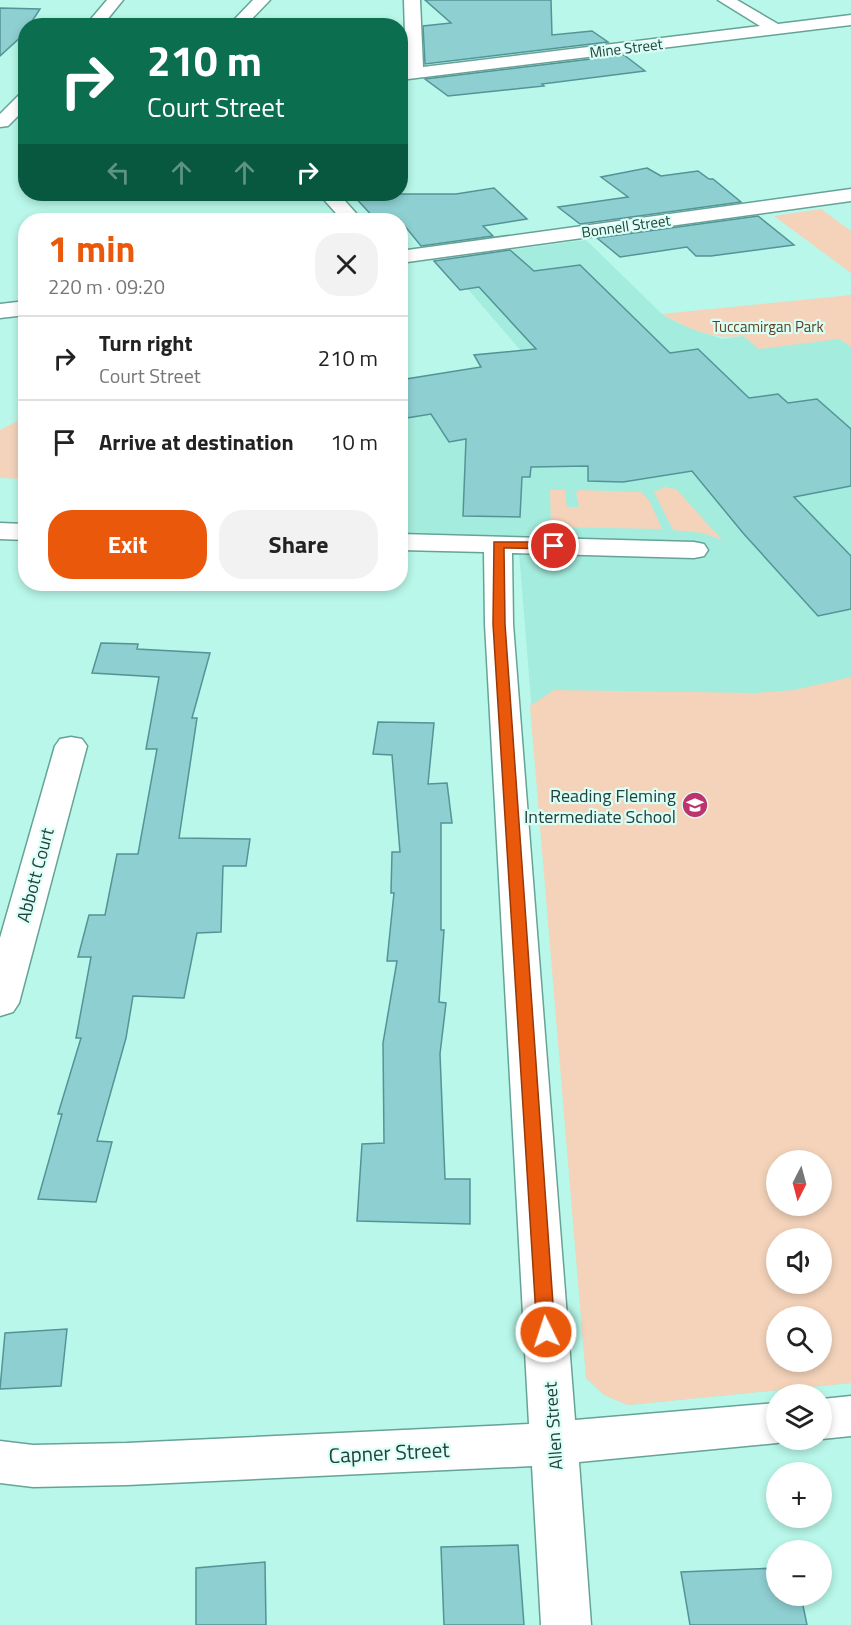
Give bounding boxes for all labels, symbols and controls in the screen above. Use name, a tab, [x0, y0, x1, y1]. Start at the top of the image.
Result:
text: 210 m	[147, 28, 262, 92]
street label: Mine Street	[588, 32, 665, 64]
icon: right	[48, 42, 126, 120]
text: Court Street	[147, 86, 284, 127]
icon: left	[102, 156, 135, 189]
icon: ahead	[165, 156, 198, 189]
icon: ahead	[228, 156, 261, 189]
icon: right	[291, 156, 324, 189]
street label: Bonnell Street	[580, 208, 673, 244]
text: 1 min	[48, 221, 135, 276]
button: close	[315, 233, 378, 296]
text: 220 m · 09:20	[48, 271, 165, 302]
park label: Tuccamirgan Park	[712, 315, 824, 338]
text: Turn right	[99, 326, 193, 360]
text: 210 m	[318, 341, 378, 375]
icon: right	[48, 342, 81, 375]
text: Court Street	[99, 360, 201, 391]
text: Arrive at destination	[99, 425, 294, 459]
text: 10 m	[330, 425, 378, 459]
icon: arrive	[48, 426, 81, 459]
button: Exit	[48, 510, 207, 579]
button: Share	[219, 510, 378, 579]
pin	[528, 520, 579, 571]
icon: arrive	[537, 529, 570, 562]
place label: Reading Fleming Intermediate School	[524, 782, 676, 830]
school or university icon: Reading Fleming Intermediate School	[680, 790, 710, 820]
street label: Abbott Court	[9, 824, 61, 925]
north arrow	[766, 1150, 832, 1216]
map controls	[766, 1150, 832, 1606]
button: sound	[766, 1228, 832, 1294]
position arrow	[514, 1300, 578, 1364]
button: search	[766, 1306, 832, 1372]
street label: Allen Street	[536, 1380, 570, 1471]
button: layers	[766, 1384, 832, 1450]
street label: Capner Street	[328, 1433, 451, 1471]
button: +	[766, 1462, 832, 1528]
button: −	[766, 1540, 832, 1606]

